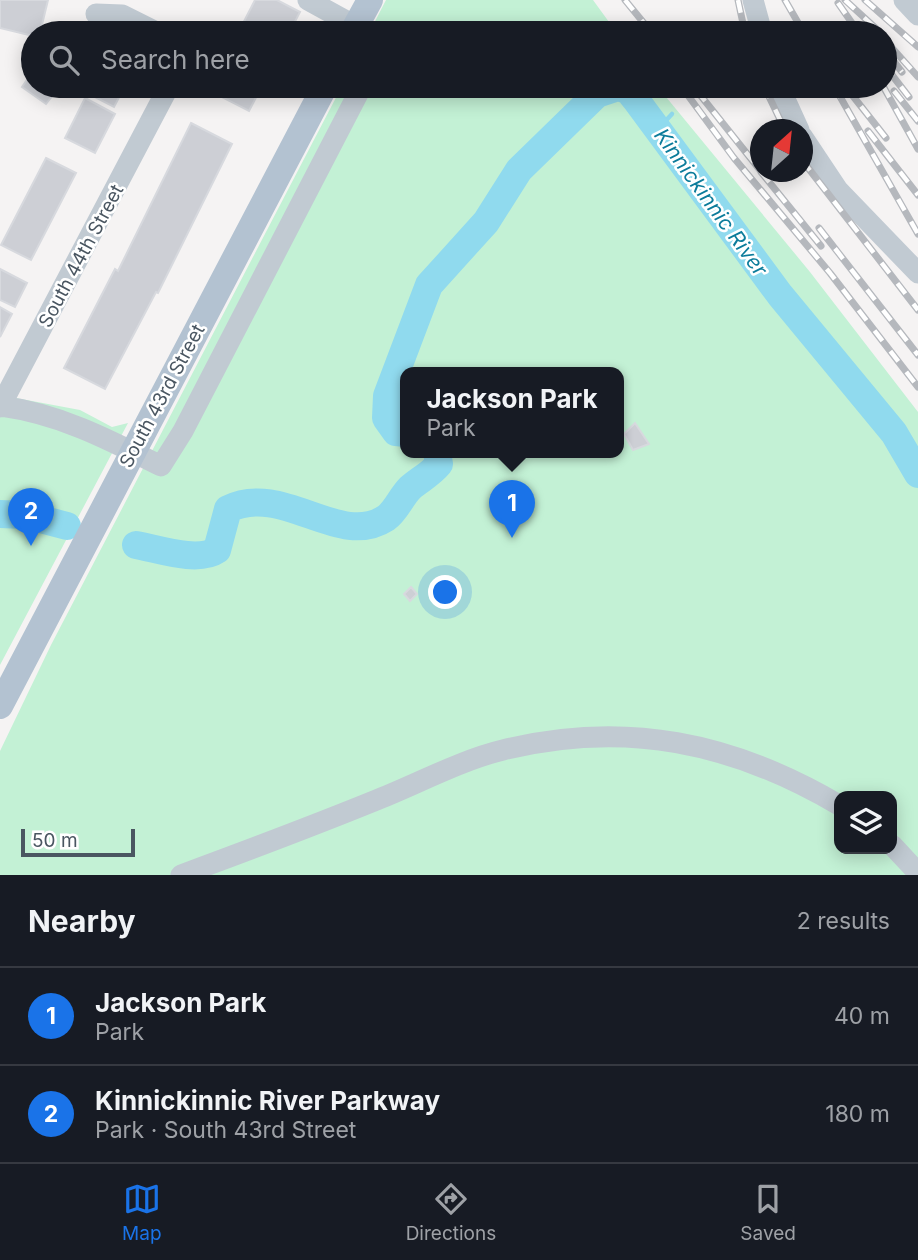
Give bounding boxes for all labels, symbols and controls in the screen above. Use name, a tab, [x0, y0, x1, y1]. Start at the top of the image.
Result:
search box	[21, 21, 897, 98]
icon: search	[45, 41, 83, 79]
text: Search here	[101, 44, 250, 75]
north arrow	[750, 119, 813, 182]
water label: Kinnickinnic River	[649, 123, 773, 281]
street label: South 44th Street	[34, 181, 128, 331]
street label: South 43rd Street	[115, 320, 209, 472]
popup	[400, 367, 624, 458]
text: Jackson Park	[426, 383, 598, 414]
text: Park	[426, 414, 476, 442]
pin: 1	[489, 480, 535, 538]
pin: 2	[8, 488, 54, 546]
your location	[428, 575, 462, 609]
map controls	[834, 791, 897, 854]
button: layers	[834, 791, 897, 854]
scale bar	[21, 826, 135, 858]
text: 50 m	[32, 829, 78, 852]
text: Nearby	[28, 903, 136, 939]
text: 2 results	[797, 907, 890, 935]
text: Jackson Park	[95, 987, 266, 1018]
text: 1	[46, 1002, 56, 1030]
text: 40 m	[834, 1002, 890, 1030]
text: Park	[95, 1018, 144, 1046]
text: Kinnickinnic River Parkway	[95, 1085, 440, 1116]
text: 2	[44, 1100, 58, 1128]
text: 180 m	[825, 1100, 890, 1128]
text: Park · South 43rd Street	[95, 1116, 356, 1144]
tab: Map	[122, 1180, 162, 1245]
tab: Directions	[406, 1180, 496, 1245]
tab: Saved	[740, 1180, 796, 1245]

